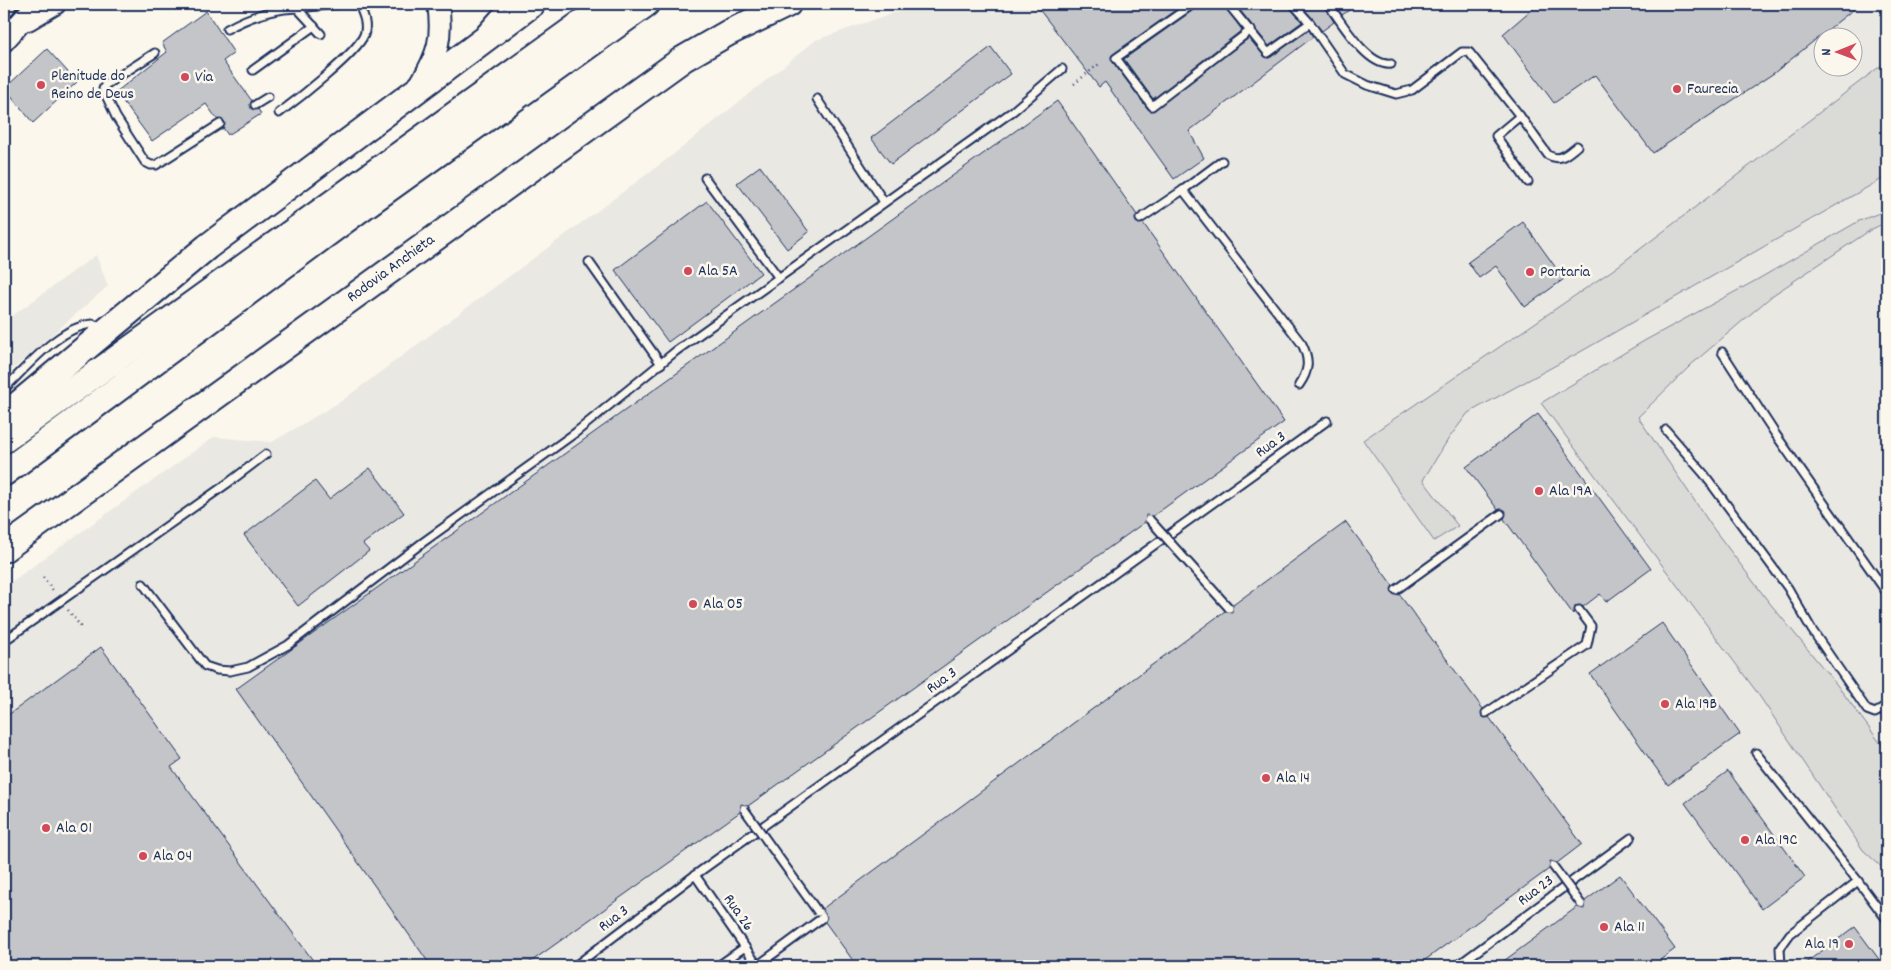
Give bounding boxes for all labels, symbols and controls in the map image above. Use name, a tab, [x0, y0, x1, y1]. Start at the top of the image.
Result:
north arrow	[1814, 28, 1864, 78]
text: N	[1817, 48, 1837, 56]
place label: Plenitude do Reino de Deus	[51, 65, 134, 106]
place label: Via	[195, 66, 214, 89]
marker: Via	[179, 71, 191, 83]
place label: Faurecia	[1687, 78, 1739, 101]
marker: Plenitude do Reino de Deus	[35, 79, 47, 91]
marker: Faurecia	[1671, 83, 1683, 95]
street label: Rodovia Anchieta	[342, 229, 440, 309]
place label: Ala 5A	[698, 260, 738, 283]
place label: Portaria	[1540, 261, 1591, 284]
marker: Ala 5A	[682, 265, 694, 277]
marker: Portaria	[1524, 266, 1536, 278]
street label: Rua 3	[1251, 426, 1291, 464]
place label: Ala 19A	[1549, 480, 1593, 503]
marker: Ala 19A	[1533, 485, 1545, 497]
place label: Ala 05	[703, 593, 743, 616]
marker: Ala 05	[687, 598, 699, 610]
street label: Rua 3	[922, 662, 962, 700]
place label: Ala 19B	[1675, 693, 1717, 716]
marker: Ala 19B	[1659, 698, 1671, 710]
place label: Ala 14	[1276, 767, 1310, 790]
marker: Ala 14	[1260, 772, 1272, 784]
place label: Ala 01	[56, 817, 92, 840]
marker: Ala 01	[40, 822, 52, 834]
place label: Ala 19C	[1755, 829, 1798, 852]
marker: Ala 19C	[1739, 834, 1751, 846]
place label: Ala 04	[153, 845, 192, 868]
marker: Ala 04	[137, 850, 149, 862]
street label: Rua 23	[1513, 870, 1559, 912]
street label: Rua 26	[717, 890, 759, 936]
street label: Rua 3	[594, 900, 634, 938]
place label: Ala 11	[1614, 916, 1645, 939]
marker: Ala 11	[1598, 921, 1610, 933]
place label: Ala 19	[1804, 933, 1839, 956]
marker: Ala 19	[1843, 938, 1855, 950]

